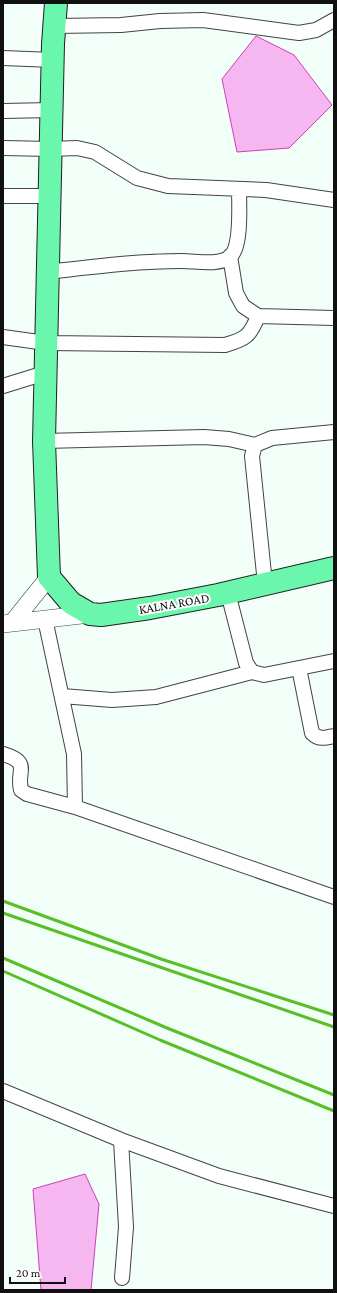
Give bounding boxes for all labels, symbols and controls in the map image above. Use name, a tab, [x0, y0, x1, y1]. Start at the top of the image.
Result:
street label: KALNA ROAD	[138, 590, 210, 617]
scale bar	[10, 1259, 65, 1285]
text: 20 m	[16, 1266, 41, 1280]

